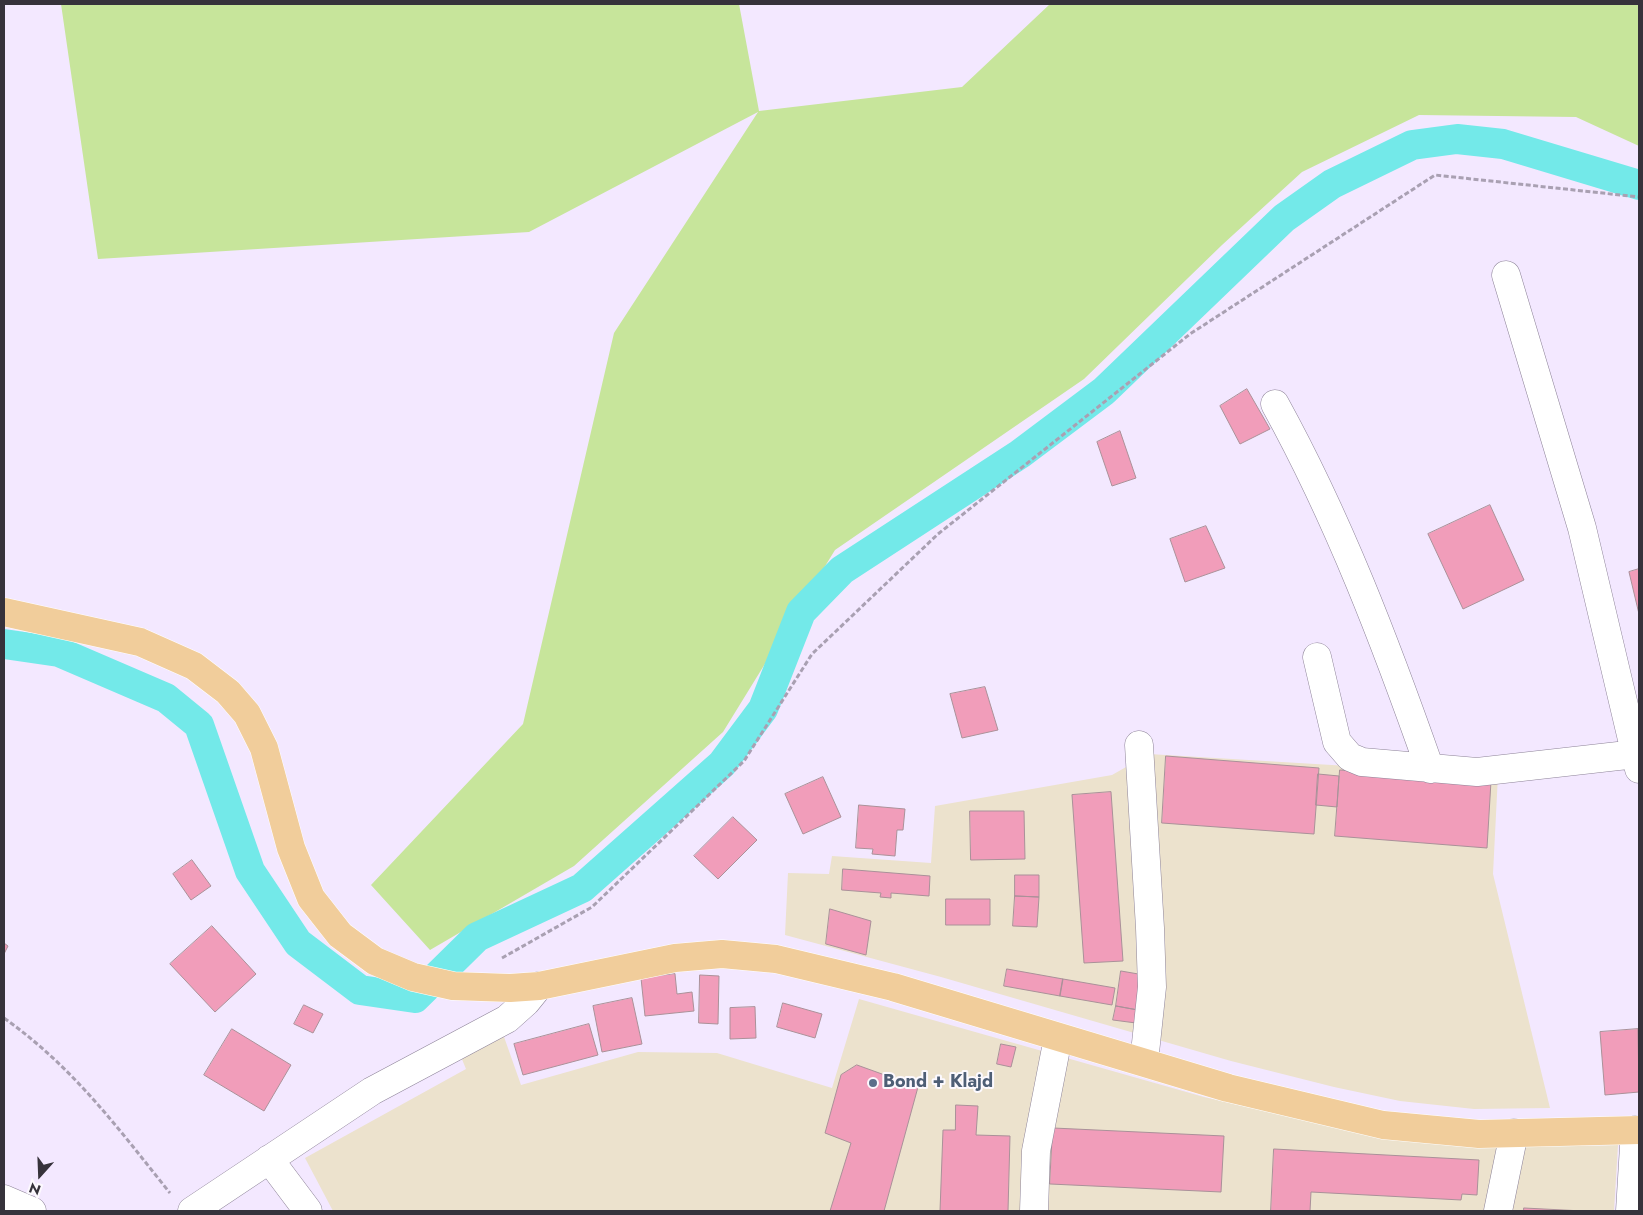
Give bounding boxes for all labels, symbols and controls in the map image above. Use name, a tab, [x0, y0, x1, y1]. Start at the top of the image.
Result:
place label: Bond + Klajd	[883, 1072, 993, 1094]
marker: Bond + Klajd	[867, 1077, 879, 1089]
north arrow	[15, 1150, 65, 1200]
text: N	[26, 1178, 44, 1200]

